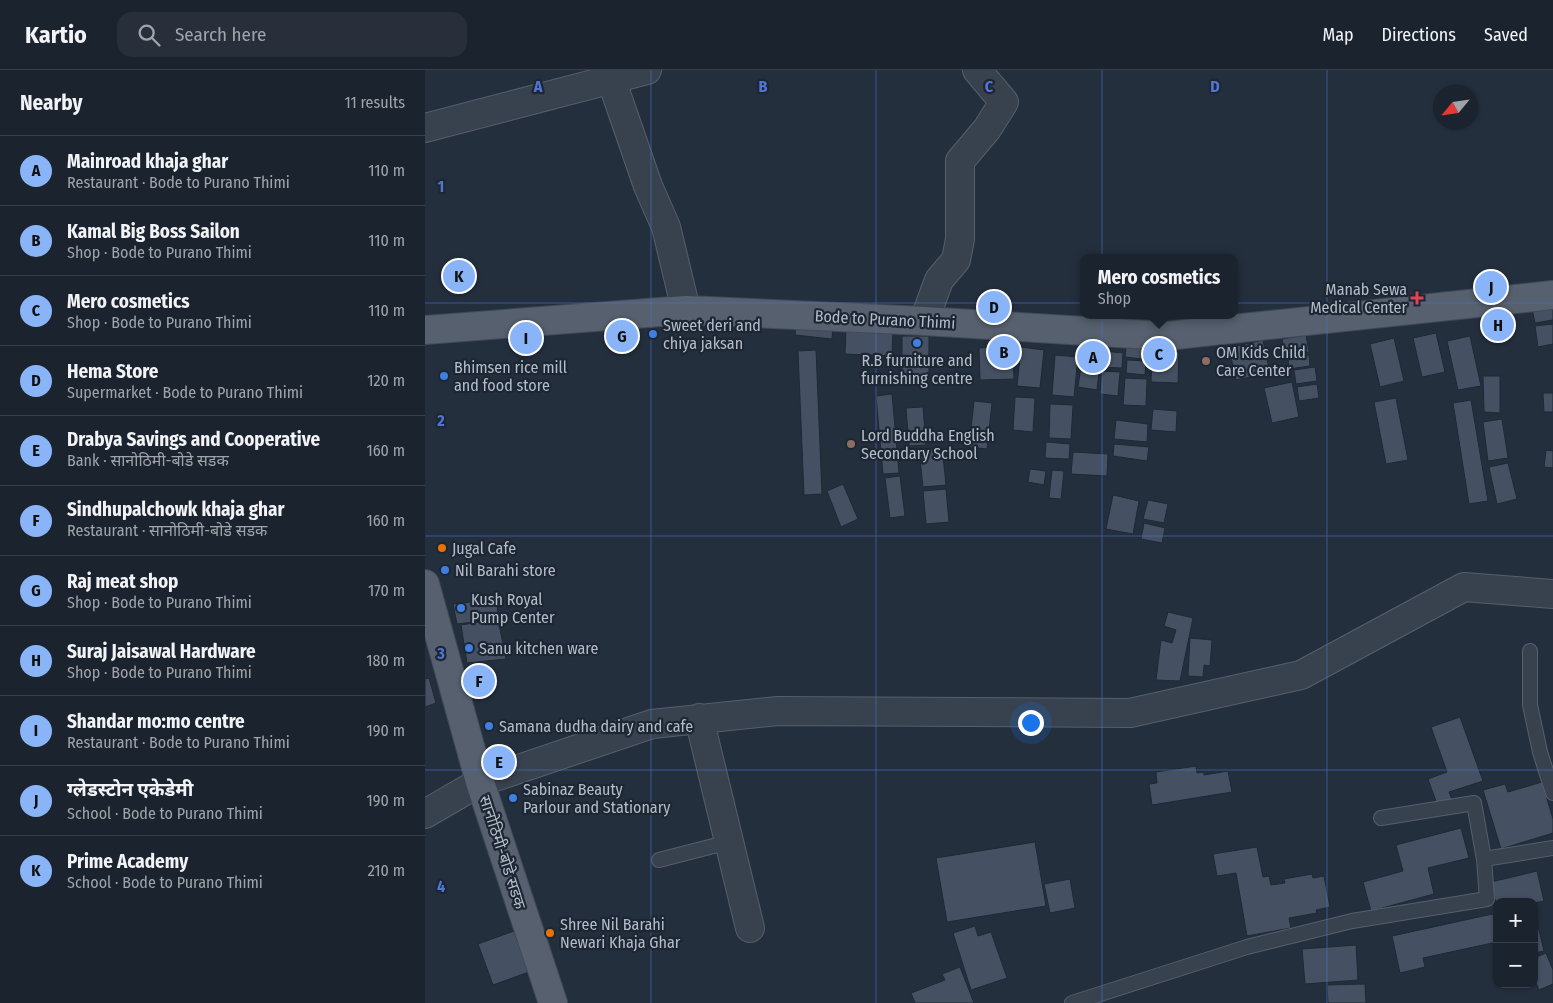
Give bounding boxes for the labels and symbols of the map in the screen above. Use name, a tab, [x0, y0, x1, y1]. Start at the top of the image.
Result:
text: A	[533, 77, 543, 96]
text: B	[759, 77, 768, 96]
text: C	[985, 77, 994, 96]
text: D	[1210, 77, 1220, 96]
north arrow	[1433, 85, 1478, 130]
text: 1	[438, 177, 444, 196]
pin: K	[443, 257, 475, 295]
pin: J	[1475, 268, 1507, 306]
place label: Manab Sewa Medical Center	[1310, 280, 1407, 317]
pin: D	[978, 288, 1010, 326]
marker: Manab Sewa Medical Center	[1411, 292, 1423, 304]
street label: Bode to Purano Thimi	[814, 306, 956, 333]
pin: H	[1482, 306, 1514, 344]
place label: Sweet deri and chiya jaksan	[663, 316, 761, 353]
pin: G	[606, 317, 638, 355]
pin: I	[510, 319, 542, 357]
marker: Sweet deri and chiya jaksan	[647, 328, 659, 340]
pin: B	[988, 333, 1020, 371]
pin: C	[1143, 335, 1175, 373]
marker: R.B furniture and furnishing centre	[911, 337, 923, 349]
pin: A	[1077, 338, 1109, 376]
place label: OM Kids Child Care Center	[1216, 343, 1306, 380]
place label: R.B furniture and furnishing centre	[861, 351, 973, 388]
marker: OM Kids Child Care Center	[1200, 355, 1212, 367]
place label: Bhimsen rice mill and food store	[454, 358, 567, 395]
marker: Bhimsen rice mill and food store	[438, 370, 450, 382]
text: 2	[436, 411, 445, 430]
place label: Lord Buddha English Secondary School	[861, 426, 995, 463]
marker: Lord Buddha English Secondary School	[845, 438, 857, 450]
place label: Jugal Cafe	[452, 539, 516, 558]
marker: Jugal Cafe	[436, 542, 448, 554]
place label: Nil Barahi store	[455, 561, 556, 580]
marker: Nil Barahi store	[439, 564, 451, 576]
place label: Kush Royal Pump Center	[471, 590, 555, 627]
marker: Kush Royal Pump Center	[455, 602, 467, 614]
place label: Sanu kitchen ware	[479, 639, 598, 658]
marker: Sanu kitchen ware	[463, 642, 475, 654]
text: 3	[436, 644, 445, 663]
pin: F	[463, 662, 495, 700]
your location	[1018, 710, 1044, 736]
place label: Samana dudha dairy and cafe	[499, 717, 693, 736]
marker: Samana dudha dairy and cafe	[483, 720, 495, 732]
pin: E	[483, 743, 515, 781]
place label: Sabinaz Beauty Parlour and Stationary	[523, 780, 671, 817]
marker: Sabinaz Beauty Parlour and Stationary	[507, 792, 519, 804]
street label: सानोठिमी-बोडे सडक	[475, 793, 530, 912]
text: 4	[437, 877, 445, 896]
place label: Shree Nil Barahi Newari Khaja Ghar	[560, 915, 681, 952]
marker: Shree Nil Barahi Newari Khaja Ghar	[544, 927, 556, 939]

